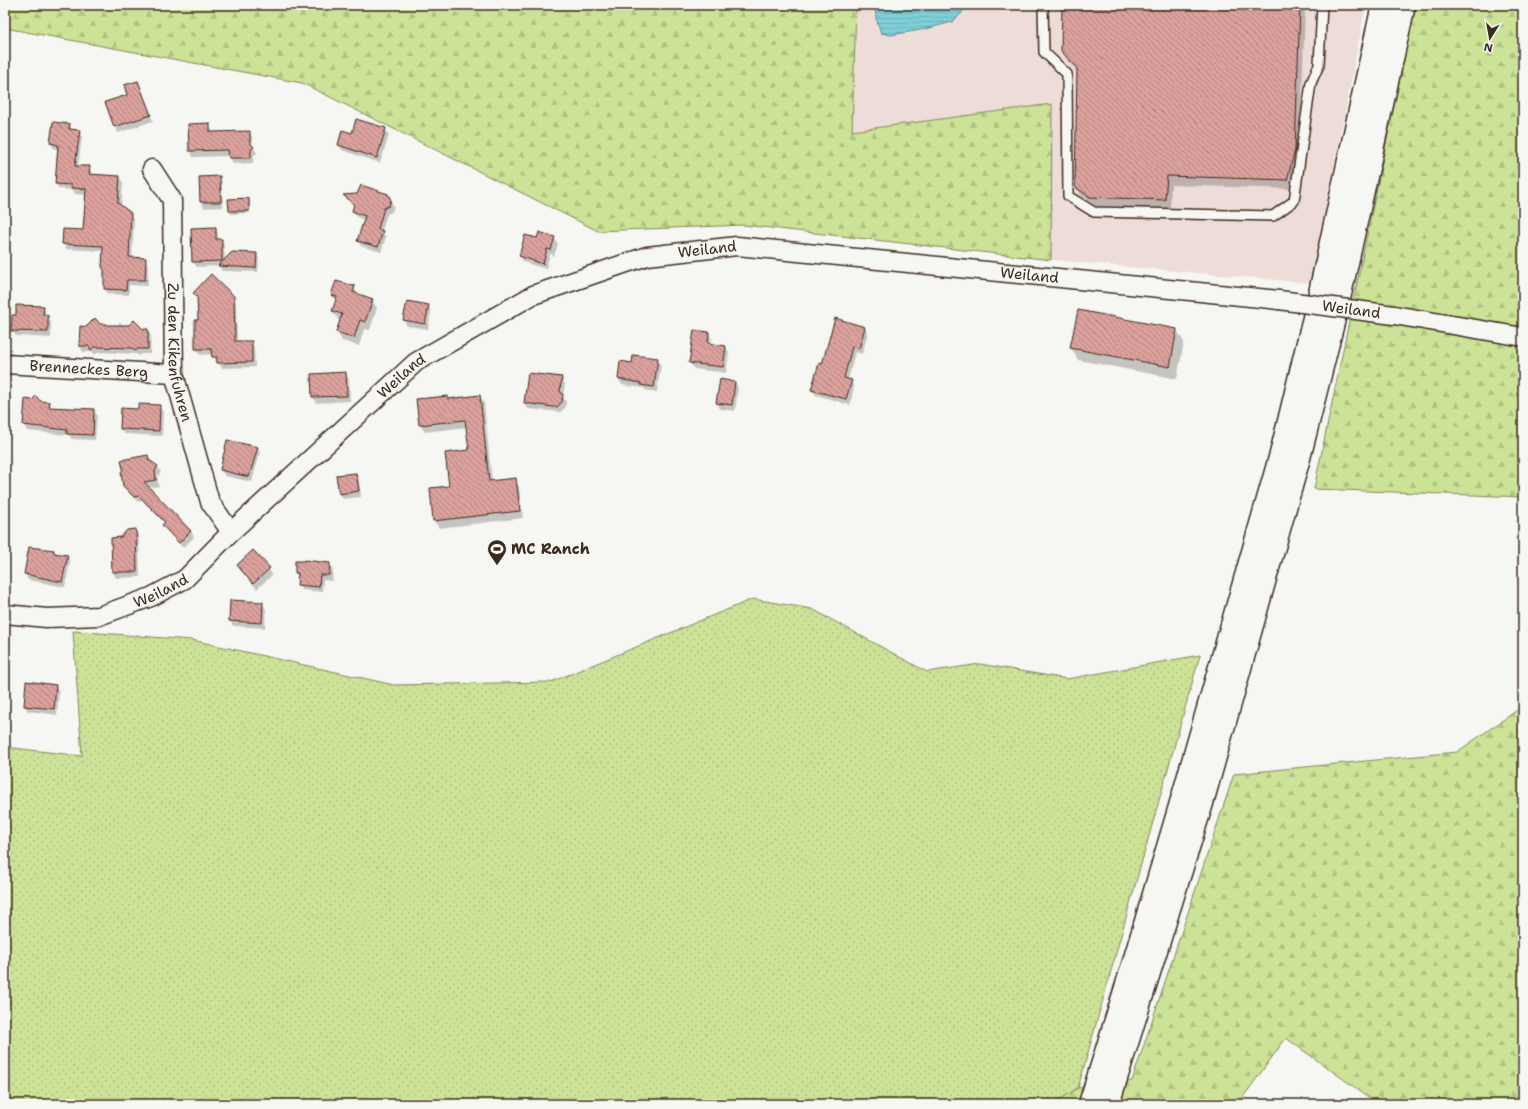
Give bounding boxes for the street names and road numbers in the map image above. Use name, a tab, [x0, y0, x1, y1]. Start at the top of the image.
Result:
street label: Weiland	[677, 236, 738, 262]
street label: Weiland	[999, 262, 1060, 288]
street label: Zu den Kikenfuhren	[163, 283, 197, 424]
street label: Weiland	[1321, 296, 1382, 323]
street label: Weiland	[373, 348, 429, 403]
street label: Brenneckes Berg	[29, 355, 149, 382]
street label: Weiland	[131, 569, 192, 613]

